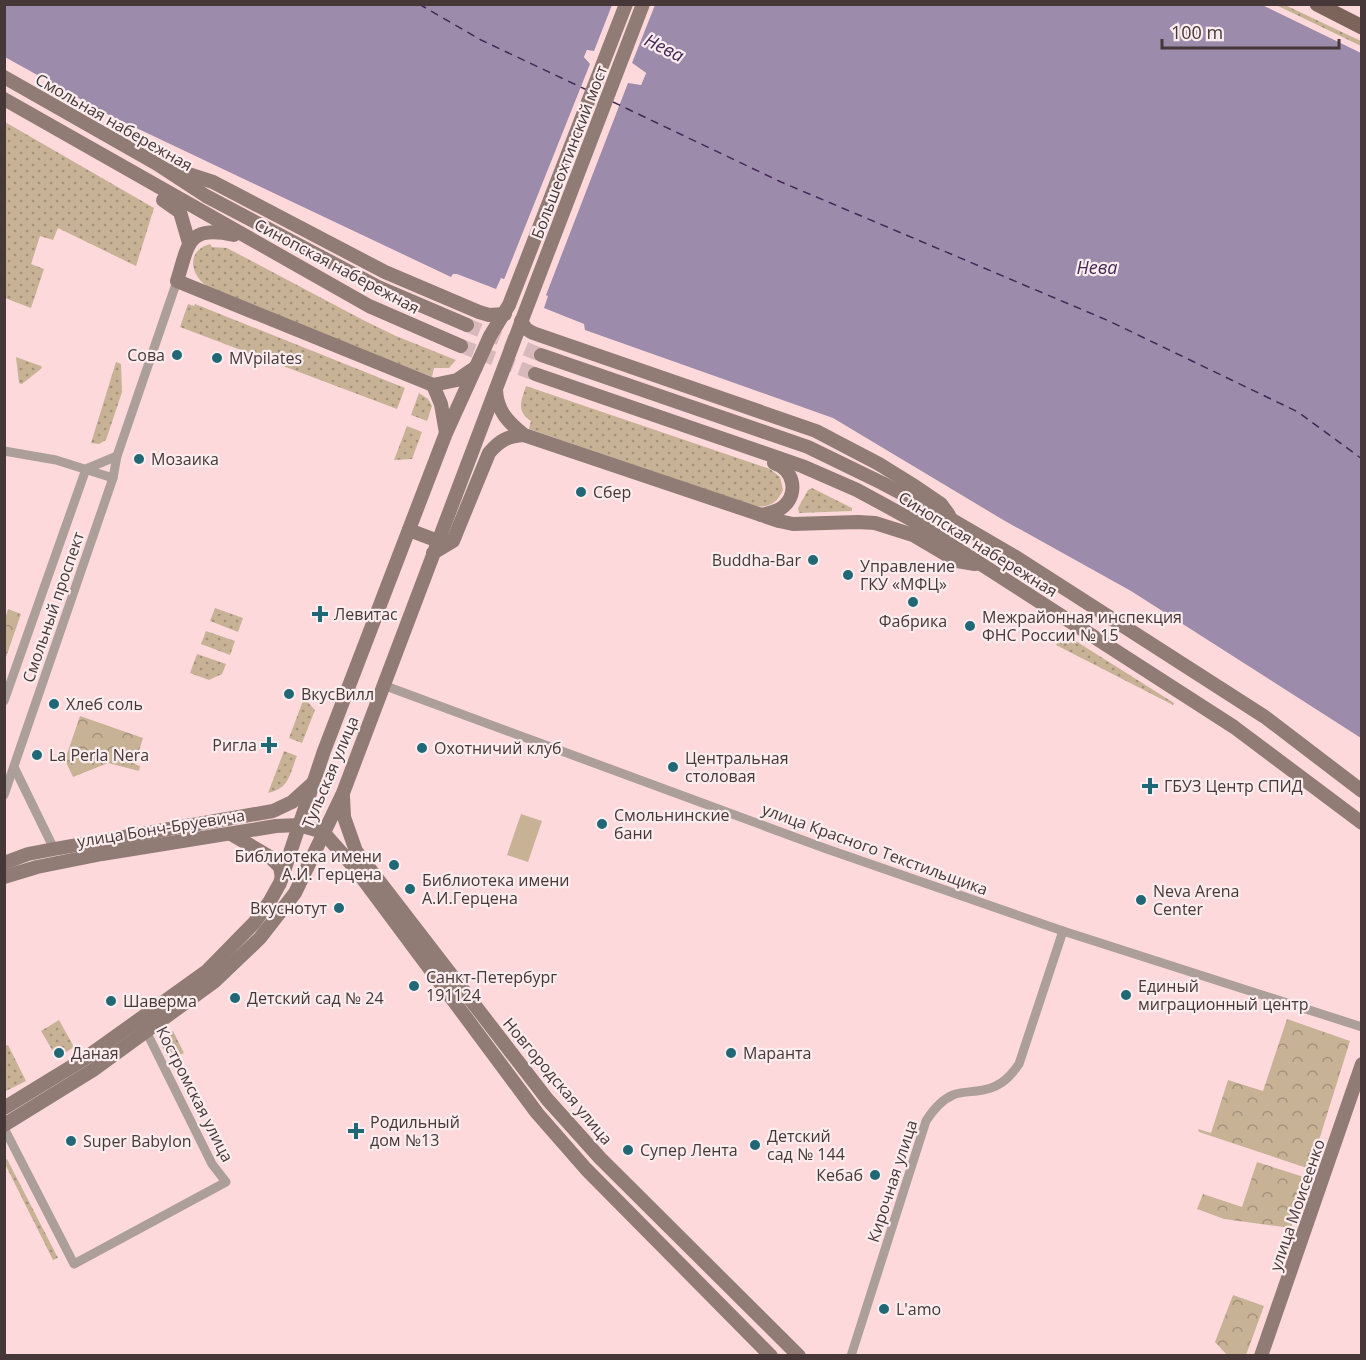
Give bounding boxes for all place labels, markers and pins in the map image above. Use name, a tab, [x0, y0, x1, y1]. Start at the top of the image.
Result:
place label: Сова	[127, 344, 165, 366]
place label: MVpilates	[229, 347, 302, 369]
marker: Сова	[170, 348, 184, 362]
marker: MVpilates	[210, 351, 224, 365]
place label: Мозаика	[151, 448, 219, 470]
marker: Мозаика	[132, 452, 146, 466]
place label: Сбер	[593, 481, 631, 503]
marker: Сбер	[574, 485, 588, 499]
place label: Buddha-Bar	[712, 549, 801, 571]
marker: Buddha-Bar	[806, 553, 820, 567]
place label: Управление ГКУ «МФЦ»	[860, 555, 955, 595]
marker: Управление ГКУ «МФЦ»	[841, 568, 855, 582]
marker: Фабрика	[906, 595, 920, 609]
place label: Левитас	[334, 603, 398, 625]
marker: Левитас	[311, 605, 329, 623]
place label: Межрайонная инспекция ФНС России № 15	[982, 606, 1182, 646]
place label: Фабрика	[879, 610, 947, 632]
marker: Межрайонная инспекция ФНС России № 15	[963, 619, 977, 633]
place label: ВкусВилл	[301, 683, 374, 705]
marker: ВкусВилл	[282, 687, 296, 701]
place label: Хлеб соль	[66, 693, 143, 715]
marker: Хлеб соль	[47, 697, 61, 711]
place label: Ригла	[212, 734, 257, 756]
place label: Охотничий клуб	[434, 737, 561, 759]
marker: Ригла	[262, 738, 276, 752]
marker: Охотничий клуб	[415, 741, 429, 755]
place label: La Perla Nera	[49, 744, 149, 766]
place label: Центральная столовая	[685, 747, 789, 787]
marker: La Perla Nera	[30, 748, 44, 762]
marker: Центральная столовая	[666, 760, 680, 774]
place label: ГБУЗ Центр СПИД	[1164, 775, 1303, 797]
marker: ГБУЗ Центр СПИД	[1141, 777, 1159, 795]
place label: Смольнинские бани	[614, 804, 730, 844]
marker: Смольнинские бани	[595, 817, 609, 831]
place label: Библиотека имени А.И. Герцена	[235, 845, 382, 885]
marker: Библиотека имени А.И. Герцена	[387, 858, 401, 872]
place label: Библиотека имени А.И.Герцена	[422, 869, 569, 909]
place label: Neva Arena Center	[1153, 880, 1239, 920]
marker: Библиотека имени А.И.Герцена	[403, 882, 417, 896]
marker: Neva Arena Center	[1134, 893, 1148, 907]
place label: Вкуснотут	[250, 897, 327, 919]
marker: Вкуснотут	[332, 901, 346, 915]
place label: Санкт-Петербург 191124	[426, 966, 557, 1006]
place label: Единый миграционный центр	[1138, 975, 1309, 1015]
marker: Санкт-Петербург 191124	[407, 979, 421, 993]
place label: Детский сад № 24	[247, 987, 384, 1009]
marker: Единый миграционный центр	[1119, 988, 1133, 1002]
place label: Шаверма	[123, 990, 197, 1012]
marker: Детский сад № 24	[228, 991, 242, 1005]
marker: Шаверма	[104, 994, 118, 1008]
place label: Даная	[71, 1042, 119, 1064]
place label: Маранта	[743, 1042, 812, 1064]
marker: Даная	[52, 1046, 66, 1060]
marker: Маранта	[724, 1046, 738, 1060]
place label: Родильный дом №13	[370, 1111, 460, 1151]
marker: Родильный дом №13	[347, 1122, 365, 1140]
place label: Детский сад № 144	[767, 1125, 845, 1165]
place label: Super Babylon	[83, 1130, 192, 1152]
marker: Super Babylon	[64, 1134, 78, 1148]
marker: Детский сад № 144	[748, 1138, 762, 1152]
place label: Супер Лента	[640, 1139, 738, 1161]
marker: Супер Лента	[621, 1143, 635, 1157]
place label: Кебаб	[816, 1164, 863, 1186]
marker: Кебаб	[868, 1168, 882, 1182]
place label: L'amo	[896, 1298, 941, 1320]
marker: L'amo	[877, 1302, 891, 1316]

